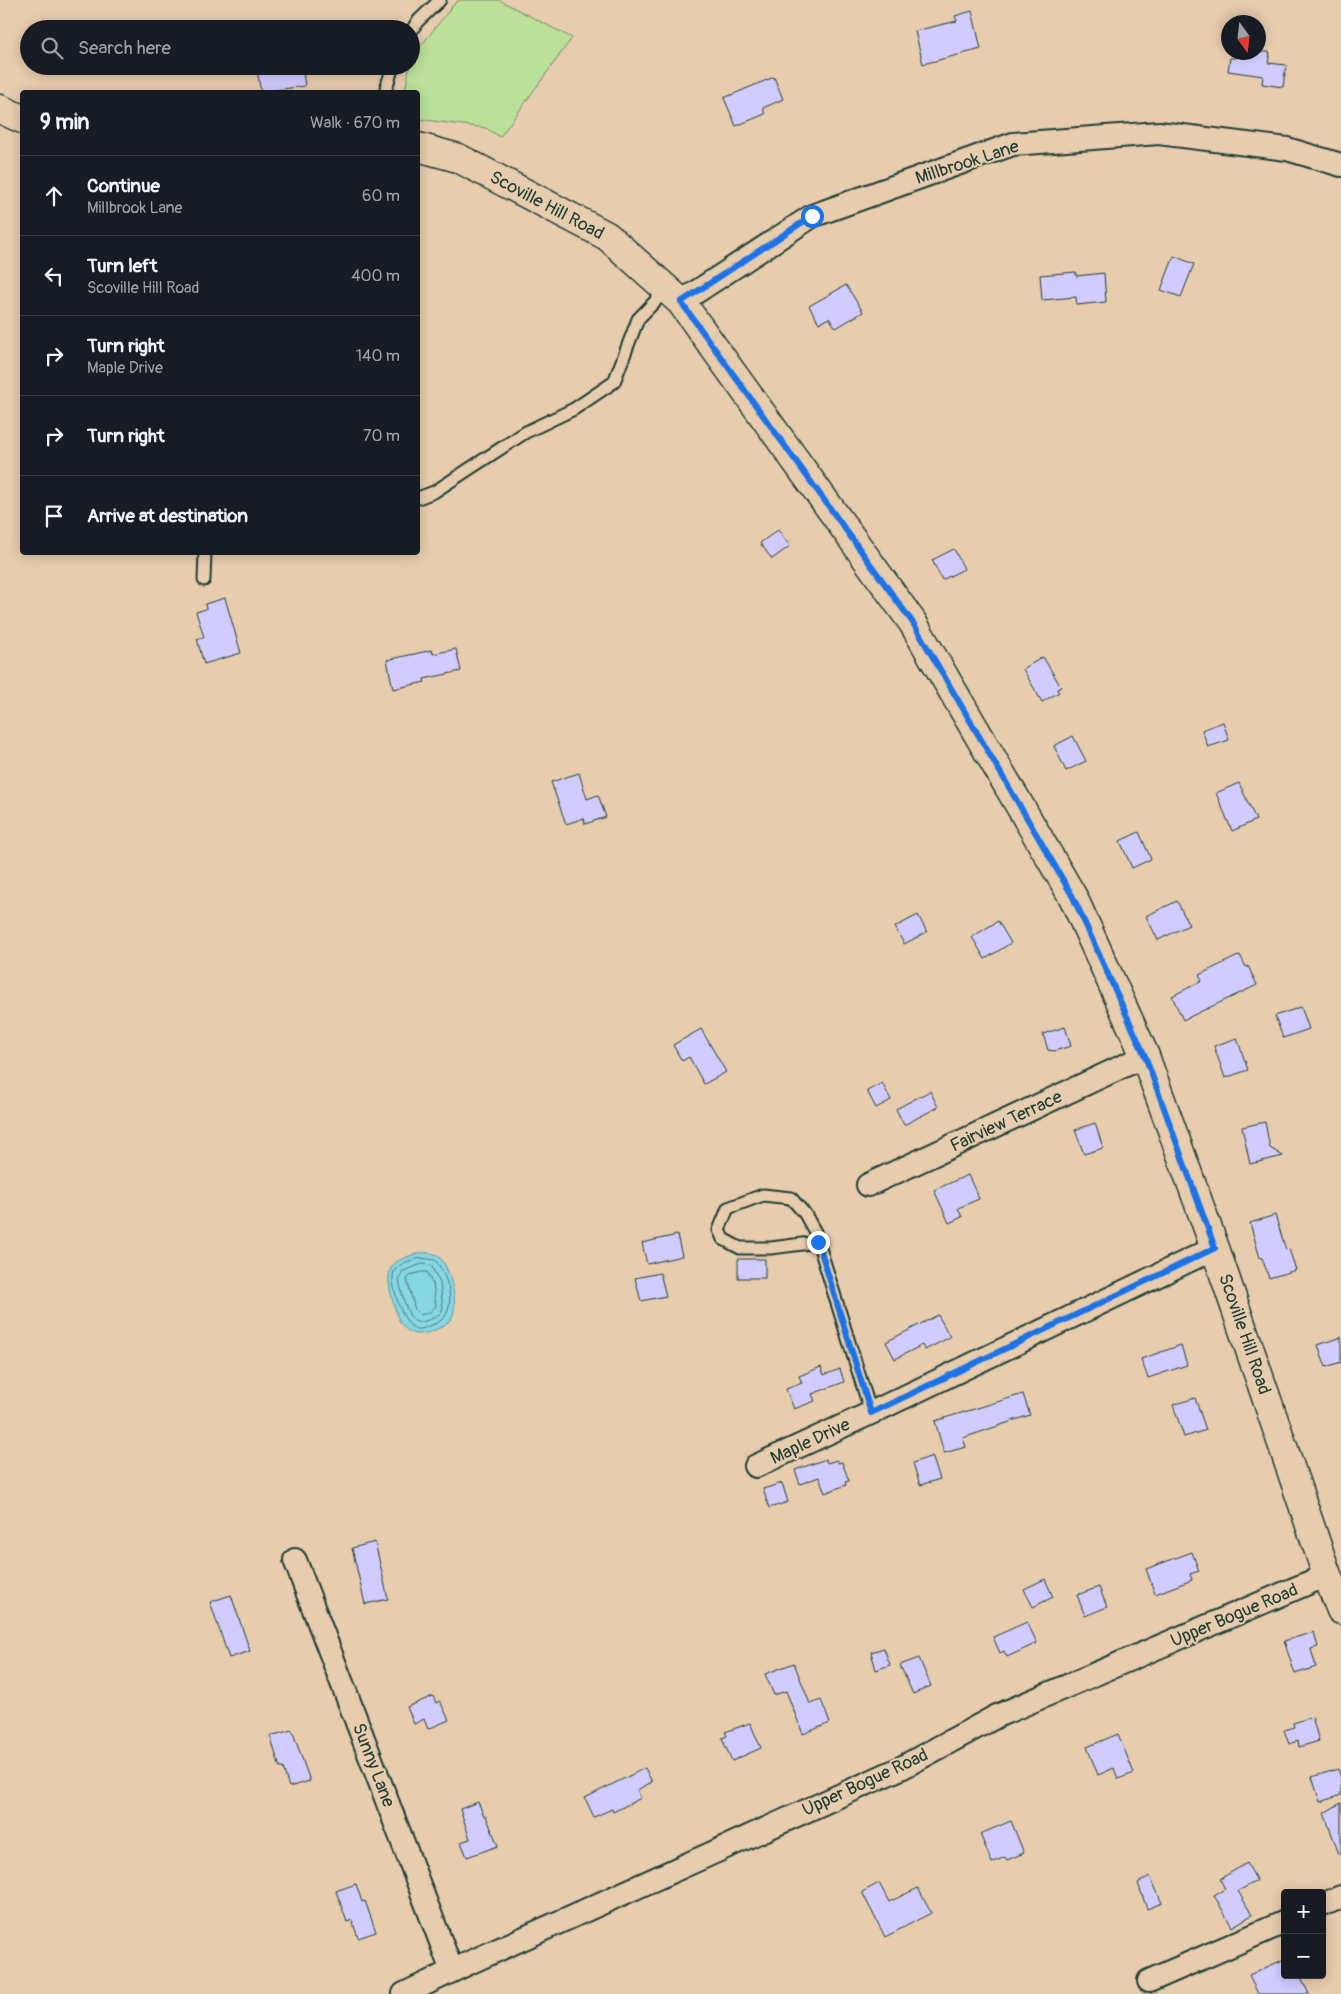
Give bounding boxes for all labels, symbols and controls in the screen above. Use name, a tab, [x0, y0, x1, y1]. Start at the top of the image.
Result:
north arrow	[1221, 15, 1266, 60]
search box	[20, 20, 420, 75]
icon: search	[38, 34, 66, 62]
text: Search here	[78, 36, 171, 60]
text: 9 min	[40, 109, 89, 136]
text: Walk · 670 m	[310, 113, 400, 133]
street label: Millbrook Lane	[913, 135, 1022, 190]
street label: Scoville Hill Road	[486, 166, 608, 245]
text: Continue	[87, 174, 160, 198]
icon: ahead	[40, 182, 68, 210]
text: 60 m	[362, 186, 400, 206]
text: Millbrook Lane	[87, 198, 183, 218]
route start	[801, 205, 824, 228]
text: Turn left	[87, 254, 157, 278]
icon: left	[40, 262, 68, 290]
text: 400 m	[351, 266, 400, 286]
text: Scoville Hill Road	[87, 278, 199, 298]
text: Turn right	[87, 334, 165, 358]
icon: right	[40, 342, 68, 370]
text: 140 m	[356, 346, 400, 366]
text: Maple Drive	[87, 358, 163, 378]
icon: right	[40, 422, 68, 450]
text: Turn right	[87, 424, 165, 448]
text: 70 m	[363, 426, 400, 446]
icon: arrive	[40, 502, 68, 530]
text: Arrive at destination	[87, 504, 248, 528]
street label: Fairview Terrace	[947, 1085, 1066, 1157]
route end	[807, 1231, 830, 1254]
street label: Scoville Hill Road	[1213, 1271, 1276, 1398]
street label: Maple Drive	[767, 1413, 854, 1470]
street label: Upper Bogue Road	[1167, 1578, 1301, 1653]
street label: Sunny Lane	[347, 1720, 400, 1811]
street label: Upper Bogue Road	[799, 1743, 932, 1822]
map controls	[1281, 1889, 1326, 1979]
button: +	[1281, 1889, 1326, 1934]
button: −	[1281, 1934, 1326, 1979]

